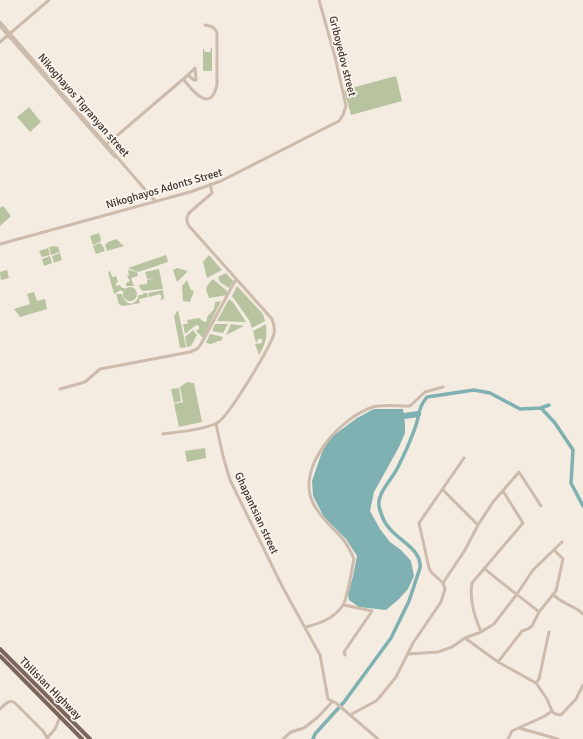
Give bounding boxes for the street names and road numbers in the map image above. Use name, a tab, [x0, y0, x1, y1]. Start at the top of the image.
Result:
street label: Griboyedov street	[326, 15, 359, 98]
street label: Nikoghayos Tigranyan street	[35, 51, 132, 160]
street label: Nikoghayos Adonts Street	[104, 166, 224, 211]
street label: Ghapantsian street	[232, 470, 281, 556]
street label: Tbilisian Highway	[17, 655, 85, 723]

